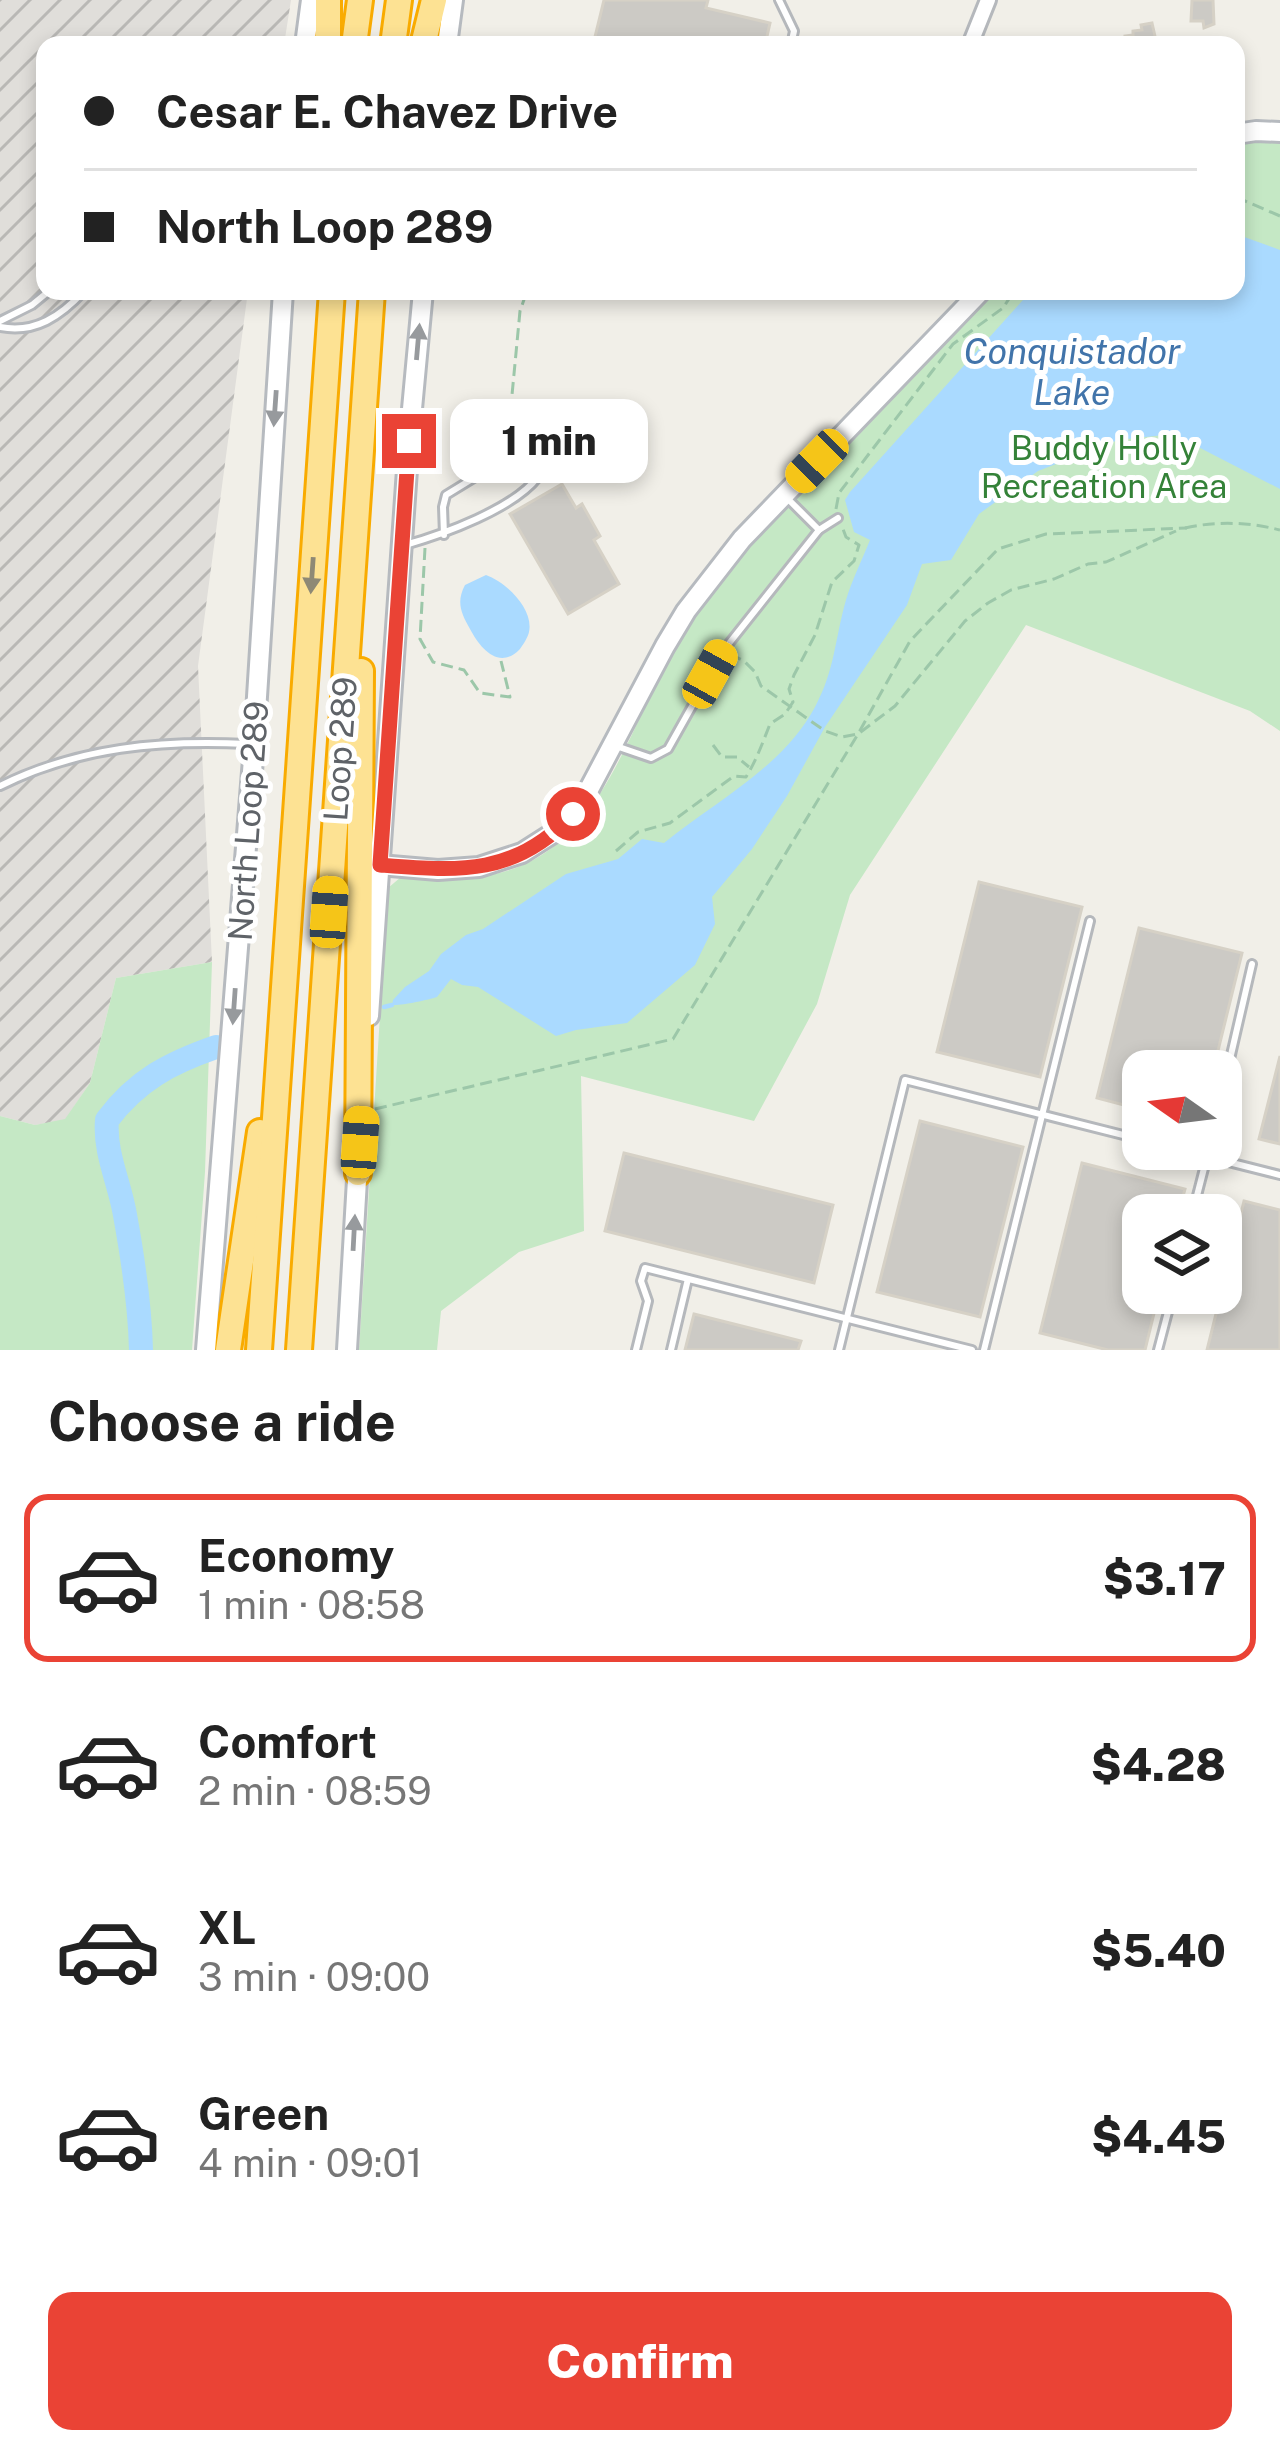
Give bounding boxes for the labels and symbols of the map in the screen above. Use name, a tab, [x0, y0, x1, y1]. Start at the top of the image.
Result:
one-way arrow	[409, 322, 428, 360]
water label: Conquistador Lake	[963, 330, 1181, 413]
one-way arrow	[266, 390, 285, 427]
callout: 1 min	[451, 399, 649, 483]
route end	[382, 414, 436, 468]
car	[779, 423, 855, 499]
park label: Buddy Holly Recreation Area	[981, 429, 1227, 505]
one-way arrow	[302, 557, 321, 594]
car	[677, 634, 743, 714]
street label: Loop 289	[316, 676, 364, 822]
street label: North Loop 289	[221, 700, 275, 942]
route start	[546, 787, 600, 841]
car	[309, 875, 349, 949]
one-way arrow	[225, 988, 244, 1025]
north arrow	[1122, 1050, 1242, 1170]
car	[340, 1105, 380, 1179]
one-way arrow	[345, 1213, 364, 1251]

